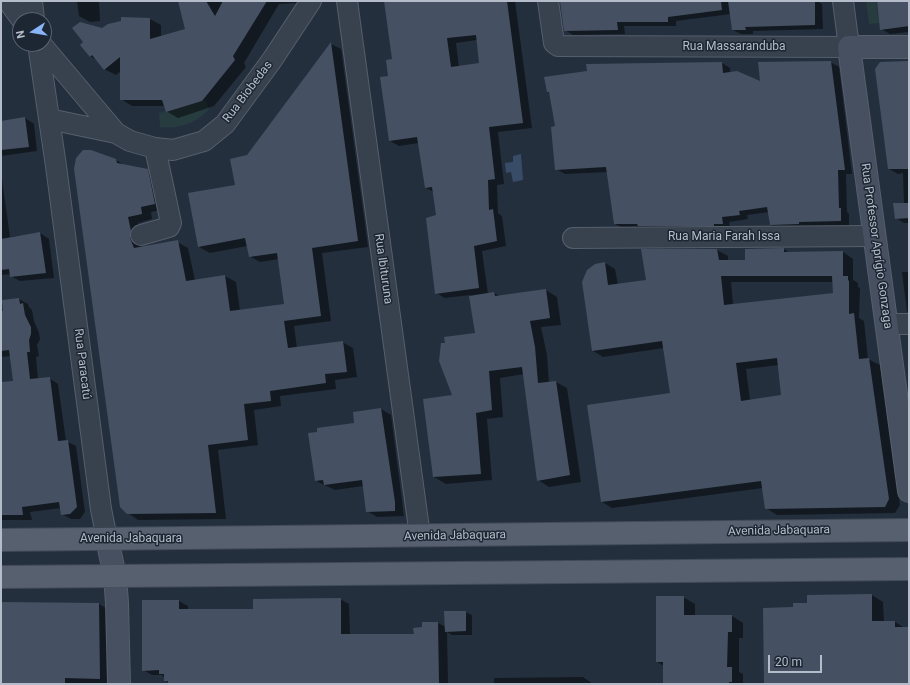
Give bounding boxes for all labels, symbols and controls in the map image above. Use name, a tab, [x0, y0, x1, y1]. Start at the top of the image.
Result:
north arrow	[12, 12, 52, 52]
text: N	[14, 29, 28, 40]
street label: Rua Massaranduba	[682, 40, 786, 54]
street label: Rua Biobedas	[220, 58, 276, 126]
street label: Rua Professor Aprígio Gonzaga	[857, 162, 895, 330]
street label: Rua Maria Farah Issa	[668, 230, 780, 244]
street label: Rua Ibituruna	[371, 233, 395, 305]
street label: Rua Paracatú	[71, 328, 93, 400]
street label: Avenida Jabaquara	[728, 523, 830, 539]
street label: Avenida Jabaquara	[404, 528, 506, 544]
street label: Avenida Jabaquara	[80, 532, 182, 546]
scale bar	[770, 647, 824, 673]
text: 20 m	[775, 655, 802, 669]

